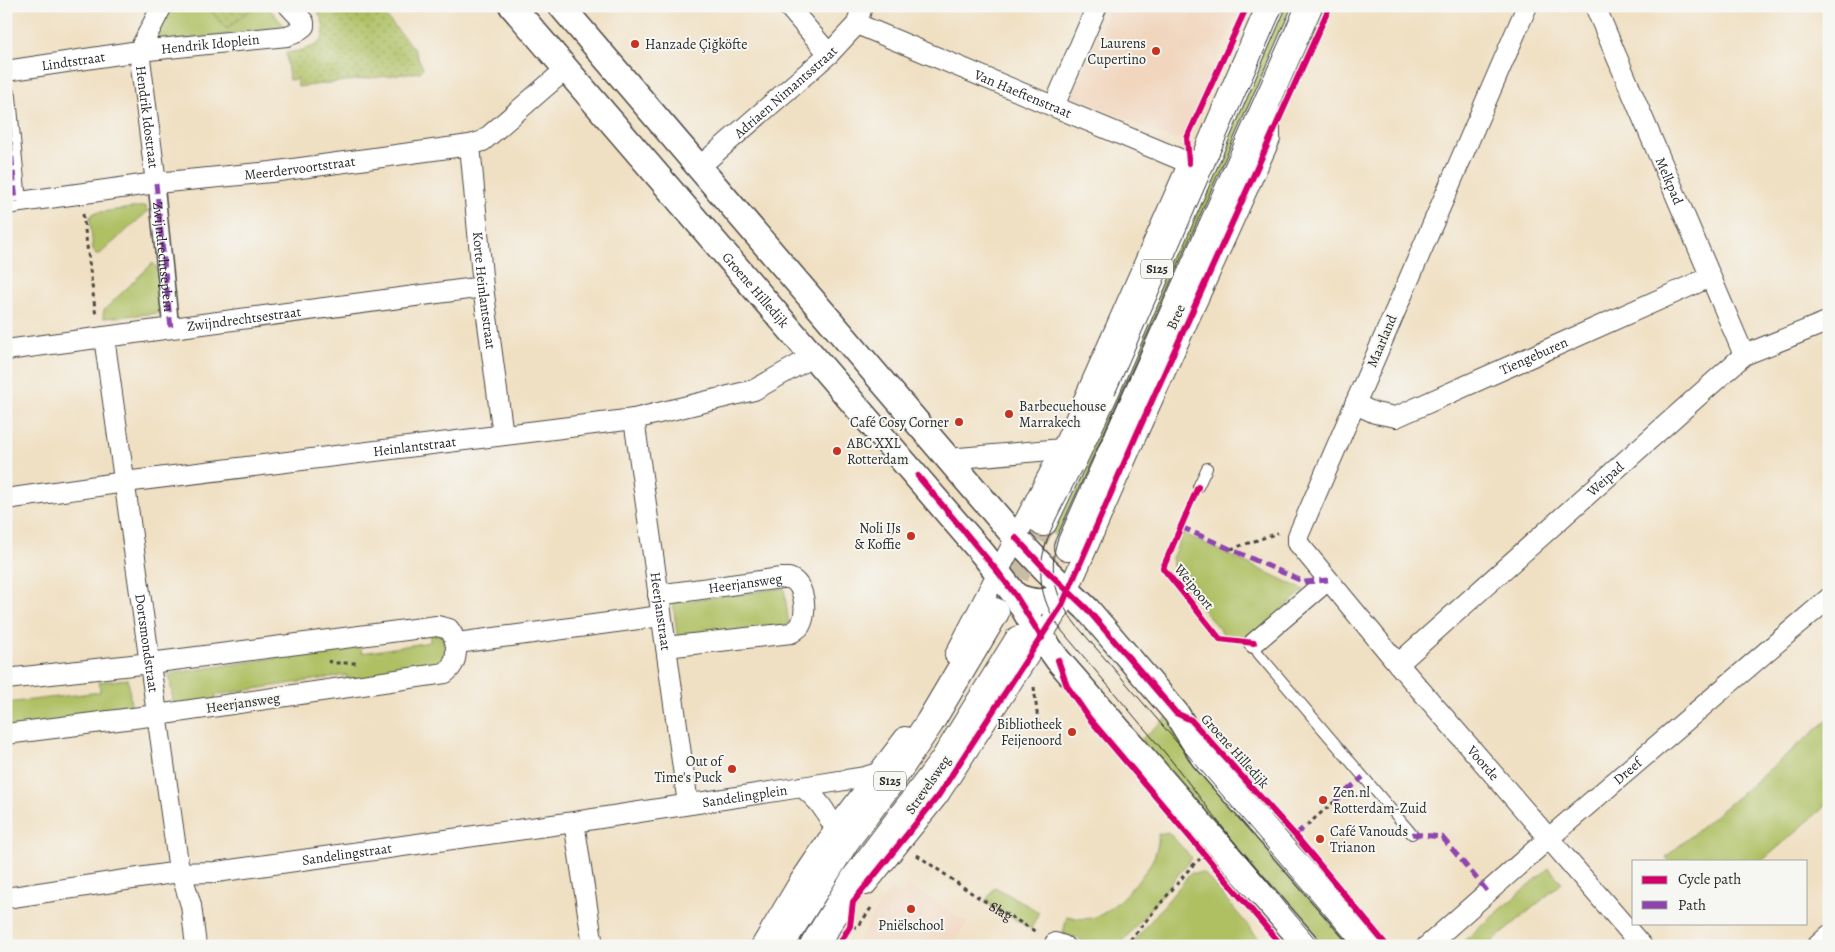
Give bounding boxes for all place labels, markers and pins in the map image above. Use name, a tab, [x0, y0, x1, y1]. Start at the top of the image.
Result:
place label: Laurens Cupertino	[1087, 34, 1146, 69]
place label: Hanzade Çiğköfte	[645, 35, 747, 54]
marker: Hanzade Çiğköfte	[629, 38, 641, 50]
marker: Laurens Cupertino	[1150, 45, 1162, 57]
place label: Barbecuehouse Marrakech	[1019, 397, 1106, 432]
marker: Barbecuehouse Marrakech	[1003, 408, 1015, 420]
place label: Café Cosy Corner	[850, 413, 950, 432]
marker: Café Cosy Corner	[953, 416, 965, 428]
place label: ABC XXL Rotterdam	[846, 434, 909, 469]
marker: ABC XXL Rotterdam	[831, 445, 843, 457]
place label: Noli IJs & Koffie	[854, 519, 901, 554]
marker: Noli IJs & Koffie	[905, 530, 917, 542]
place label: Bibliotheek Feijenoord	[997, 715, 1062, 750]
marker: Bibliotheek Feijenoord	[1066, 726, 1078, 738]
place label: Out of Time's Puck	[655, 752, 724, 787]
marker: Out of Time's Puck	[726, 763, 738, 775]
place label: Zen.nl Rotterdam-Zuid	[1333, 783, 1427, 818]
marker: Zen.nl Rotterdam-Zuid	[1317, 794, 1329, 806]
place label: Café Vanouds Trianon	[1330, 822, 1408, 857]
marker: Café Vanouds Trianon	[1314, 833, 1326, 845]
marker: Pniëlschool	[905, 903, 917, 915]
place label: Pniëlschool	[878, 916, 944, 935]

